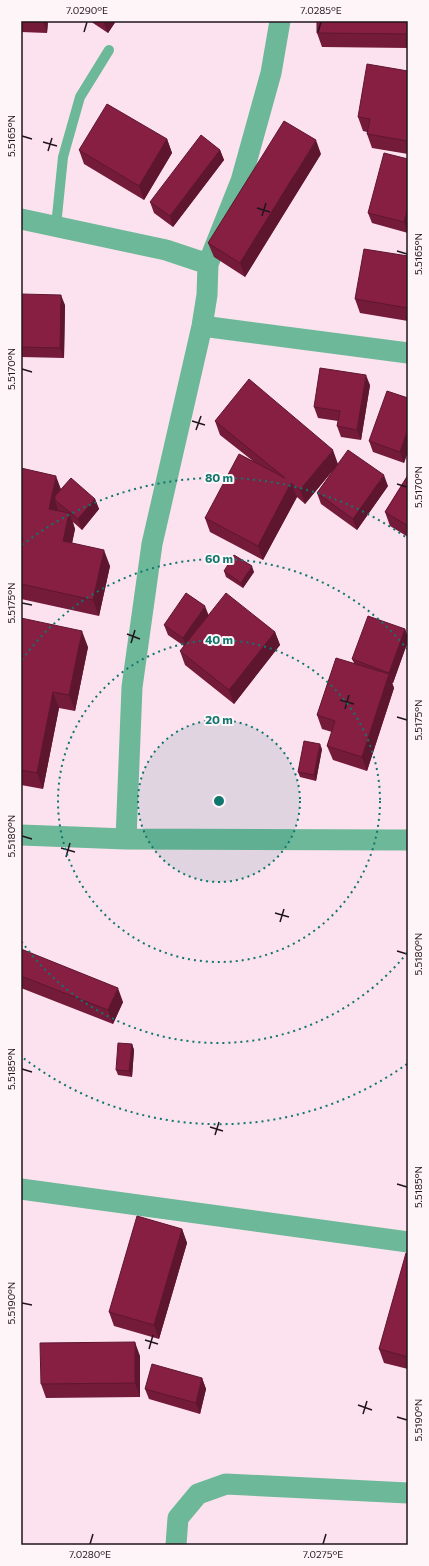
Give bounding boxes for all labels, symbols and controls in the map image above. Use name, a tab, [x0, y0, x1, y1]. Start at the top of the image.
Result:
text: 7.0290°E	[66, 4, 108, 16]
text: 7.0285°E	[300, 4, 342, 16]
text: 5.5165°N	[5, 115, 17, 157]
text: 5.5165°N	[412, 233, 424, 275]
text: 5.5170°N	[5, 348, 17, 390]
text: 5.5170°N	[412, 466, 424, 508]
text: 80 m	[205, 470, 233, 484]
text: 60 m	[205, 551, 233, 565]
text: 5.5175°N	[5, 582, 17, 624]
text: 40 m	[205, 632, 233, 646]
text: 5.5175°N	[412, 699, 424, 741]
text: 20 m	[205, 712, 233, 726]
centre of rings	[212, 794, 226, 808]
text: 5.5180°N	[5, 815, 17, 857]
text: 5.5180°N	[412, 933, 424, 975]
text: 5.5185°N	[5, 1048, 17, 1090]
text: 5.5185°N	[412, 1166, 424, 1208]
text: 5.5190°N	[5, 1282, 17, 1324]
text: 5.5190°N	[412, 1399, 424, 1441]
text: 7.0280°E	[69, 1548, 111, 1560]
text: 7.0275°E	[303, 1548, 343, 1560]

